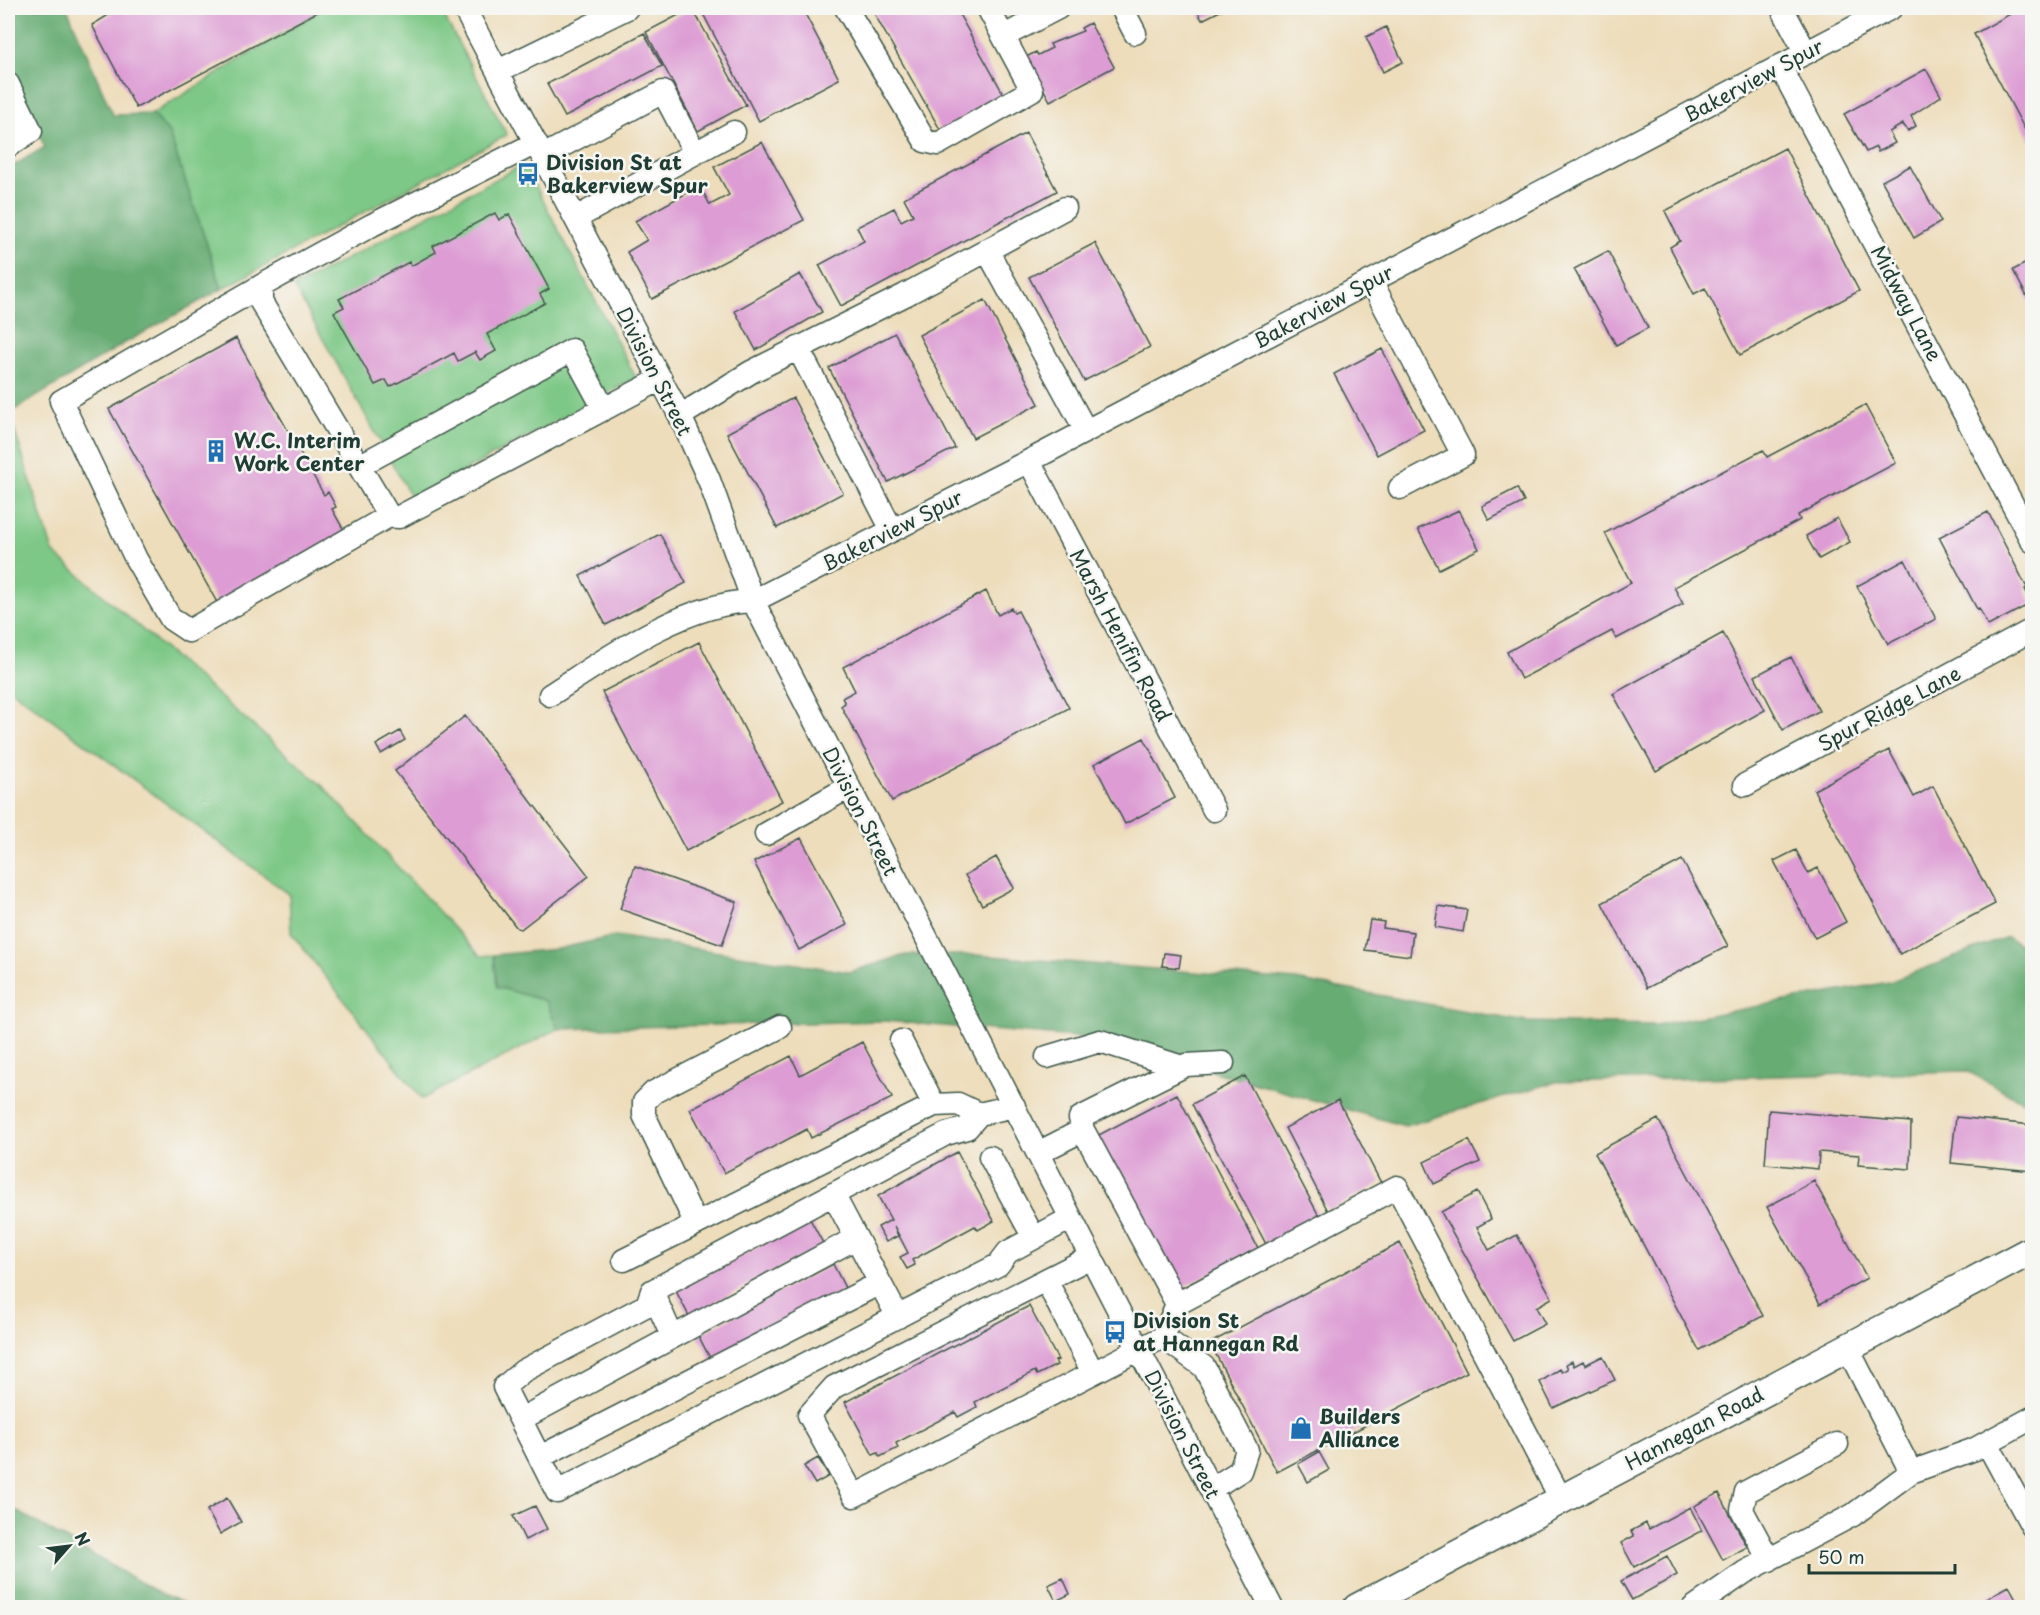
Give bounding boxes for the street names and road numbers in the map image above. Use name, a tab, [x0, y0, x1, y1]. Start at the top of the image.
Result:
street label: Bakerview Spur	[1678, 30, 1829, 129]
street label: Midway Lane	[1864, 240, 1950, 366]
street label: Bakerview Spur	[1248, 256, 1399, 355]
street label: Division Street	[610, 301, 700, 441]
street label: Bakerview Spur	[817, 481, 968, 578]
street label: Marsh Henifin Road	[1063, 543, 1179, 727]
street label: Spur Ridge Lane	[1812, 658, 1966, 758]
street label: Division Street	[816, 741, 906, 881]
street label: Division Street	[1138, 1364, 1228, 1504]
street label: Hannegan Road	[1619, 1379, 1769, 1477]

